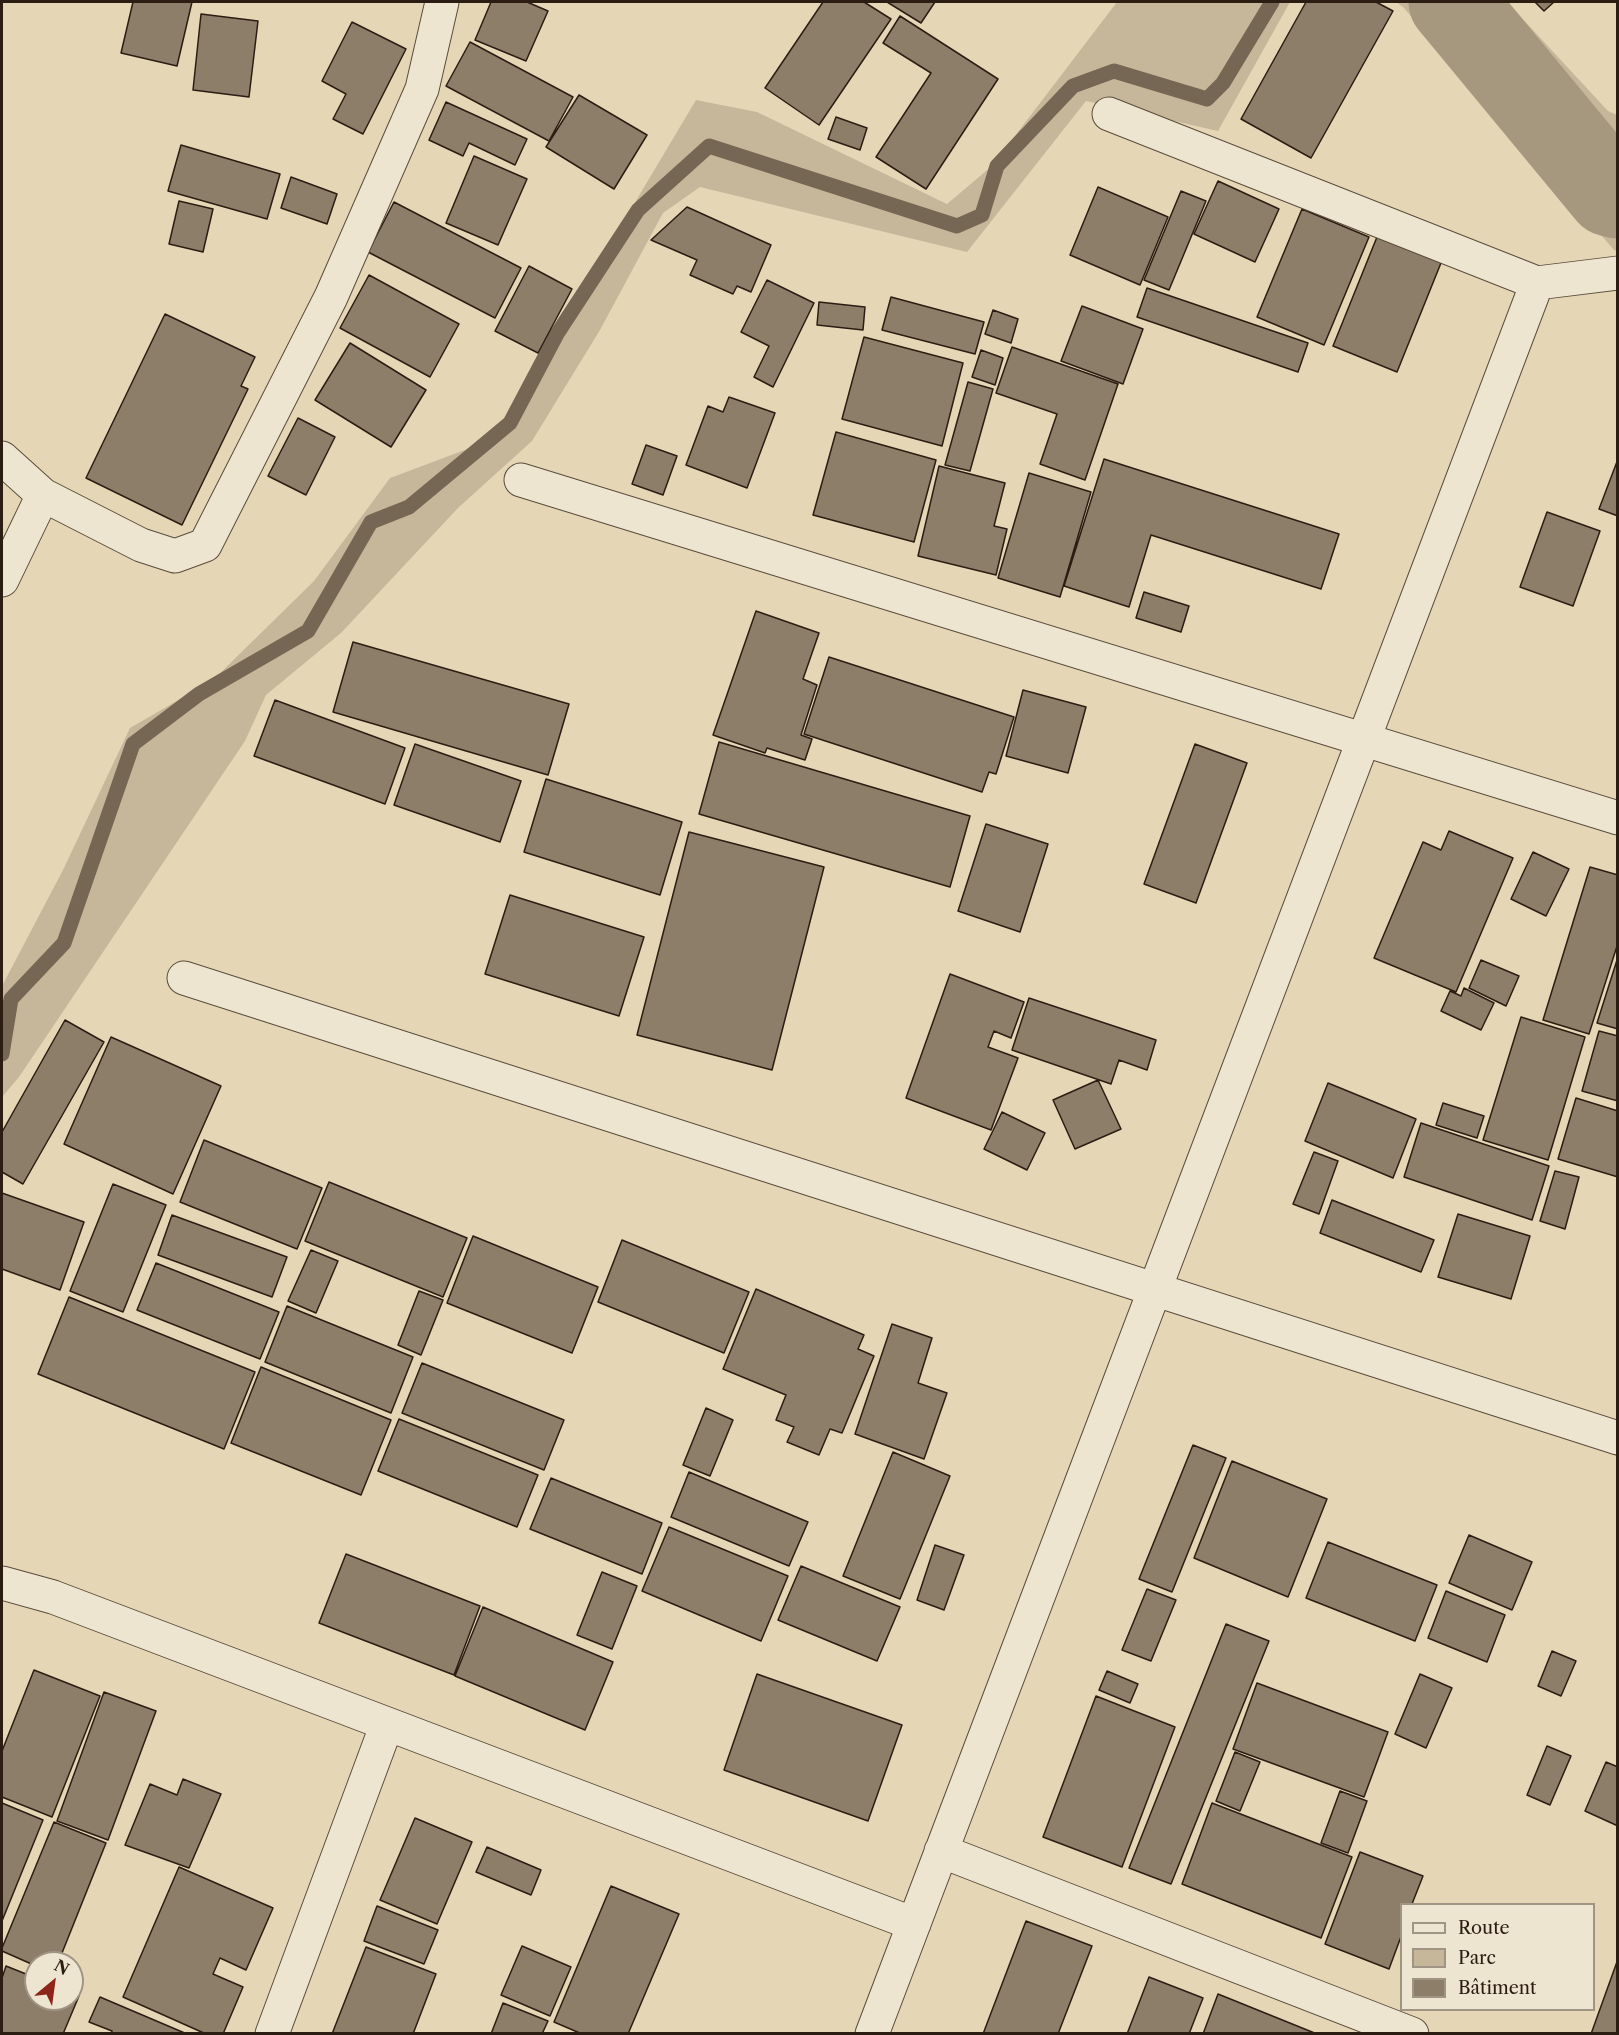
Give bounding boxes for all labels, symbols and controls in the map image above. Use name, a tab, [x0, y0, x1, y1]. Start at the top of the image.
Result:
legend	[1400, 1903, 1595, 2011]
text: Route	[1458, 1917, 1510, 1939]
text: Parc	[1458, 1947, 1496, 1969]
north arrow	[24, 1951, 84, 2011]
text: N	[51, 1955, 73, 1979]
text: Bâtiment	[1458, 1977, 1536, 1999]

